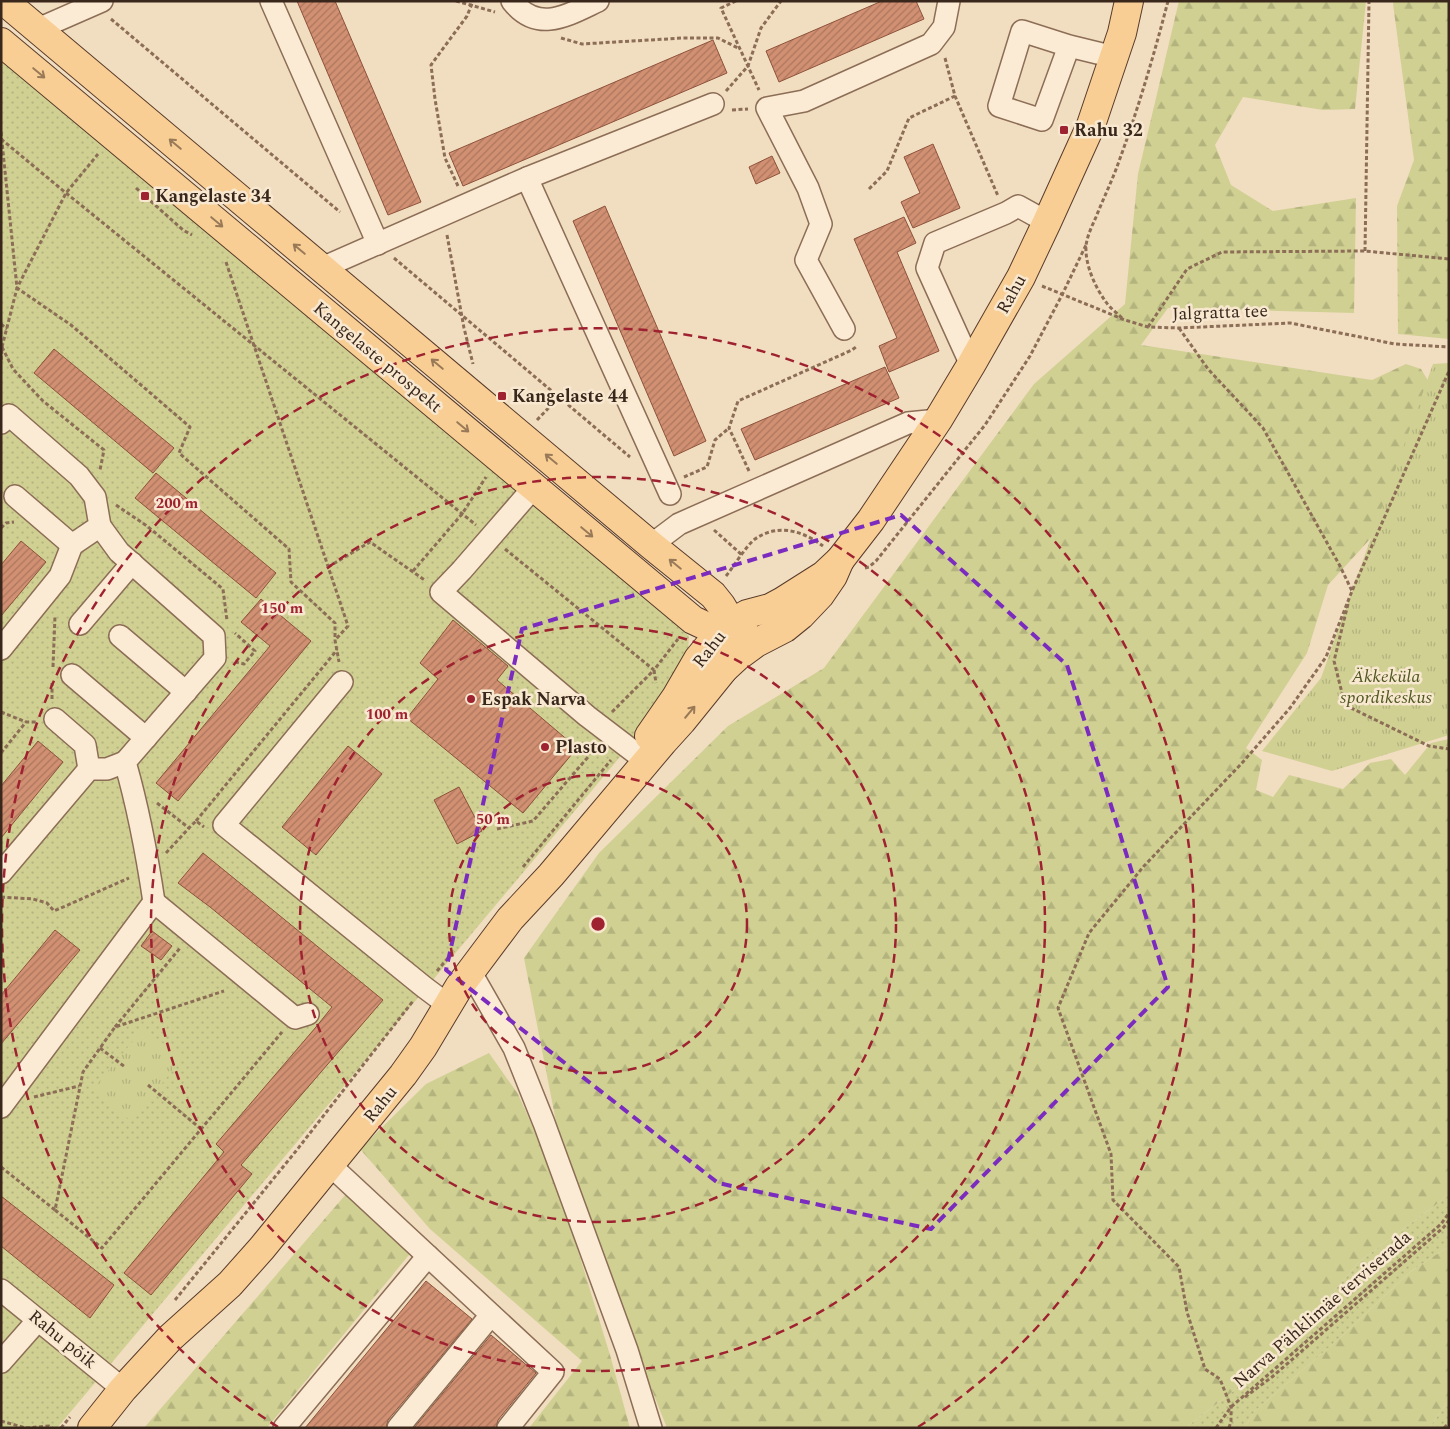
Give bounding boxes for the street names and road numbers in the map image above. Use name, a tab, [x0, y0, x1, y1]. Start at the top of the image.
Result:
street label: Rahu	[990, 270, 1033, 319]
street label: Kangelaste prospekt	[307, 295, 448, 420]
street label: Jalgratta tee	[1172, 297, 1269, 328]
street label: Rahu	[686, 625, 733, 674]
street label: Rahu	[357, 1080, 404, 1129]
street label: Narva Pähklimäe terviserada	[1227, 1224, 1418, 1395]
street label: Rahu põik	[22, 1303, 103, 1376]

